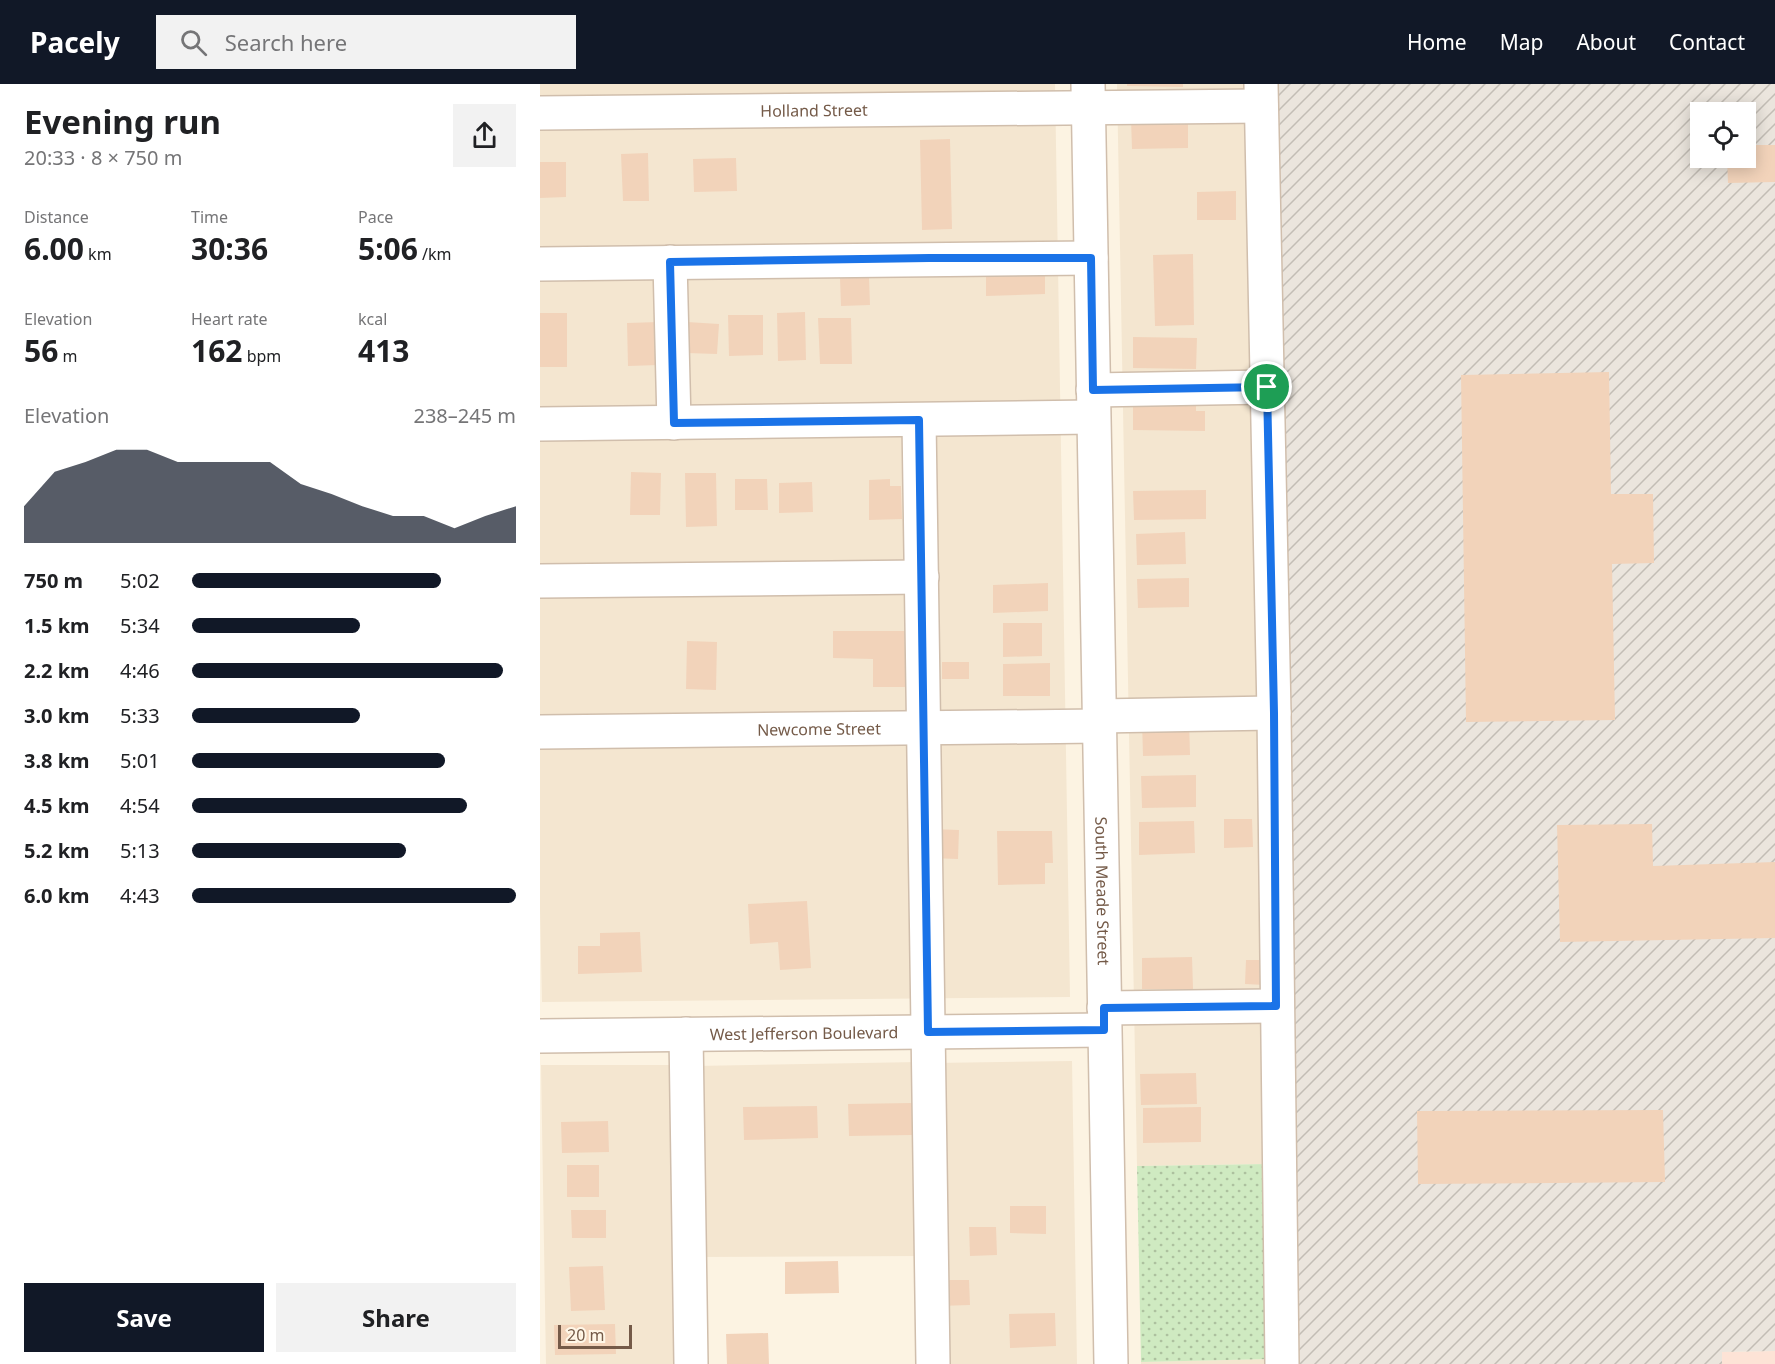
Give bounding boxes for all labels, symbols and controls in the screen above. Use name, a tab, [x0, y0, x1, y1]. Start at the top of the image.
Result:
search box	[156, 15, 576, 69]
text: Pacely	[30, 23, 120, 61]
icon: search	[177, 26, 210, 59]
text: Search here	[225, 27, 347, 57]
text: Home	[1407, 28, 1467, 56]
text: Map	[1500, 28, 1543, 56]
text: About	[1576, 28, 1636, 56]
text: Contact	[1669, 28, 1745, 56]
text: Evening run	[24, 99, 221, 144]
street label: Holland Street	[760, 99, 868, 122]
map controls	[1690, 102, 1756, 168]
button: locate	[1690, 102, 1756, 168]
button: share	[453, 104, 516, 167]
text: 20:33 · 8 × 750 m	[24, 144, 182, 171]
text: Distance	[24, 206, 89, 228]
text: Time	[191, 206, 228, 228]
text: Pace	[358, 206, 393, 228]
text: 6.00	[24, 228, 84, 269]
text: 30:36	[191, 228, 268, 269]
text: 5:06	[358, 228, 418, 269]
text: km	[84, 243, 112, 265]
text: /km	[418, 243, 452, 265]
text: Elevation	[24, 308, 92, 330]
text: Heart rate	[191, 308, 267, 330]
text: kcal	[358, 308, 387, 330]
text: 56	[24, 330, 58, 371]
text: 162	[191, 330, 242, 371]
text: 413	[358, 330, 409, 371]
text: m	[58, 345, 77, 367]
text: bpm	[242, 345, 281, 367]
pin	[1241, 361, 1292, 412]
icon: arrive	[1250, 370, 1283, 403]
text: Elevation	[24, 402, 109, 429]
text: 238–245 m	[413, 402, 516, 429]
text: 750 m	[24, 567, 83, 594]
text: 5:02	[120, 567, 160, 594]
text: 1.5 km	[24, 612, 90, 639]
text: 5:34	[120, 612, 160, 639]
text: 2.2 km	[24, 657, 90, 684]
text: 4:46	[120, 657, 160, 684]
text: 3.0 km	[24, 702, 90, 729]
text: 5:33	[120, 702, 160, 729]
street label: Newcome Street	[757, 717, 881, 741]
text: 3.8 km	[24, 747, 90, 774]
text: 5:01	[120, 747, 160, 774]
text: 4.5 km	[24, 792, 90, 819]
text: 4:54	[120, 792, 160, 819]
street label: South Meade Street	[1090, 816, 1115, 966]
text: 5.2 km	[24, 837, 90, 864]
text: 5:13	[120, 837, 160, 864]
text: 6.0 km	[24, 882, 90, 909]
text: 4:43	[120, 882, 160, 909]
street label: West Jefferson Boulevard	[709, 1021, 899, 1045]
button: Save	[24, 1283, 264, 1352]
button: Share	[276, 1283, 516, 1352]
scale bar	[558, 1322, 632, 1350]
text: 20 m	[567, 1324, 604, 1346]

